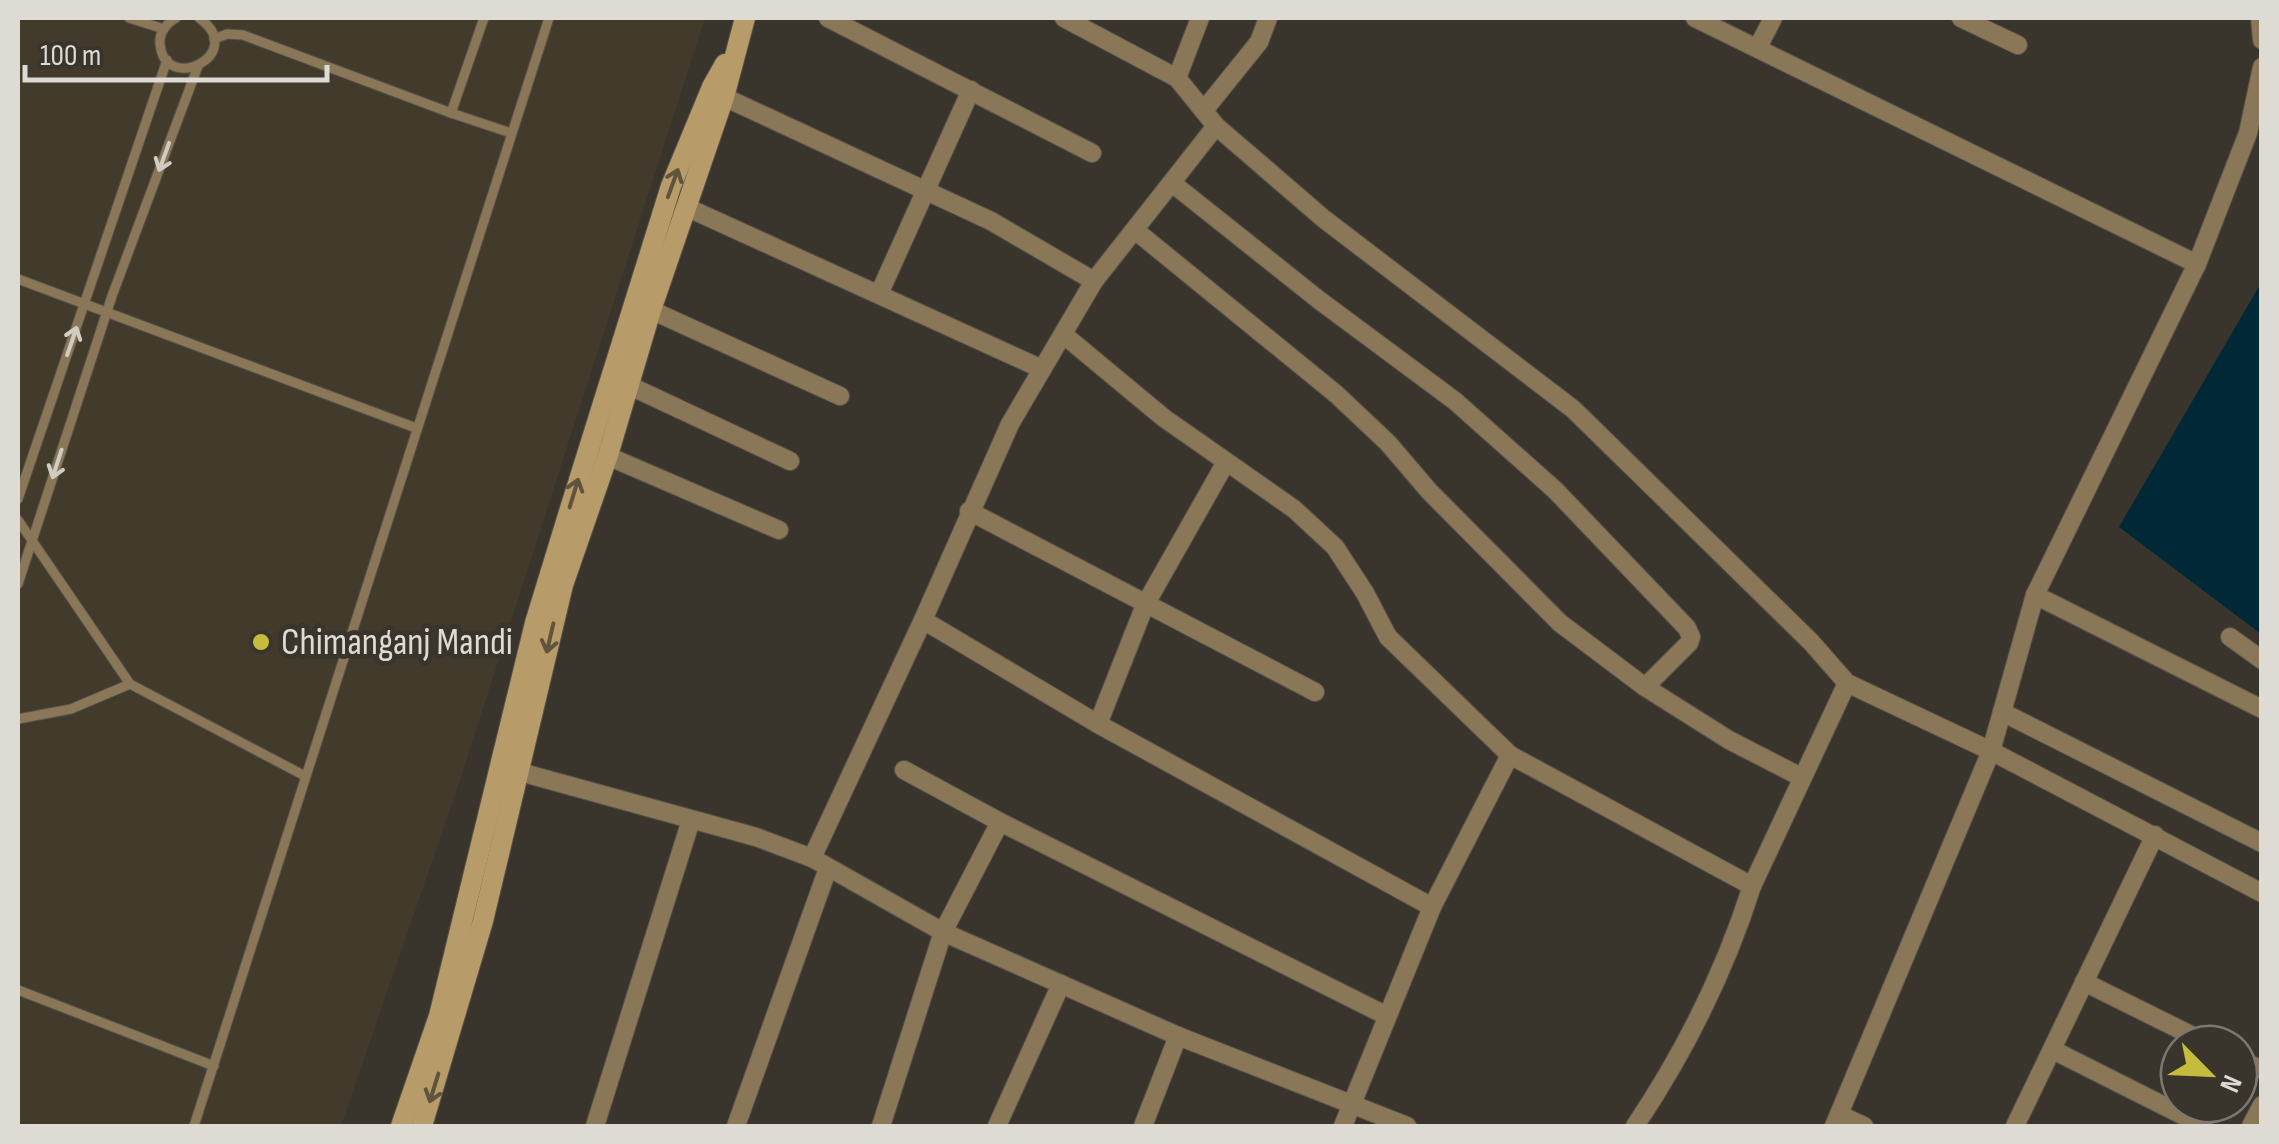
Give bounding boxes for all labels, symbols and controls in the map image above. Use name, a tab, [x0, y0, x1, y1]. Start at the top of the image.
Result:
scale bar	[25, 20, 328, 82]
text: 100 m	[40, 38, 101, 74]
one-way arrow	[154, 141, 172, 172]
one-way arrow	[665, 168, 683, 199]
one-way arrow	[64, 326, 82, 357]
one-way arrow	[47, 448, 65, 479]
one-way arrow	[567, 477, 585, 509]
place label: Chimanganj Mandi	[281, 620, 513, 665]
one-way arrow	[540, 621, 558, 653]
marker: Chimanganj Mandi	[250, 631, 272, 653]
north arrow	[2159, 1024, 2259, 1124]
text: N	[2212, 1070, 2249, 1097]
one-way arrow	[423, 1072, 441, 1104]

